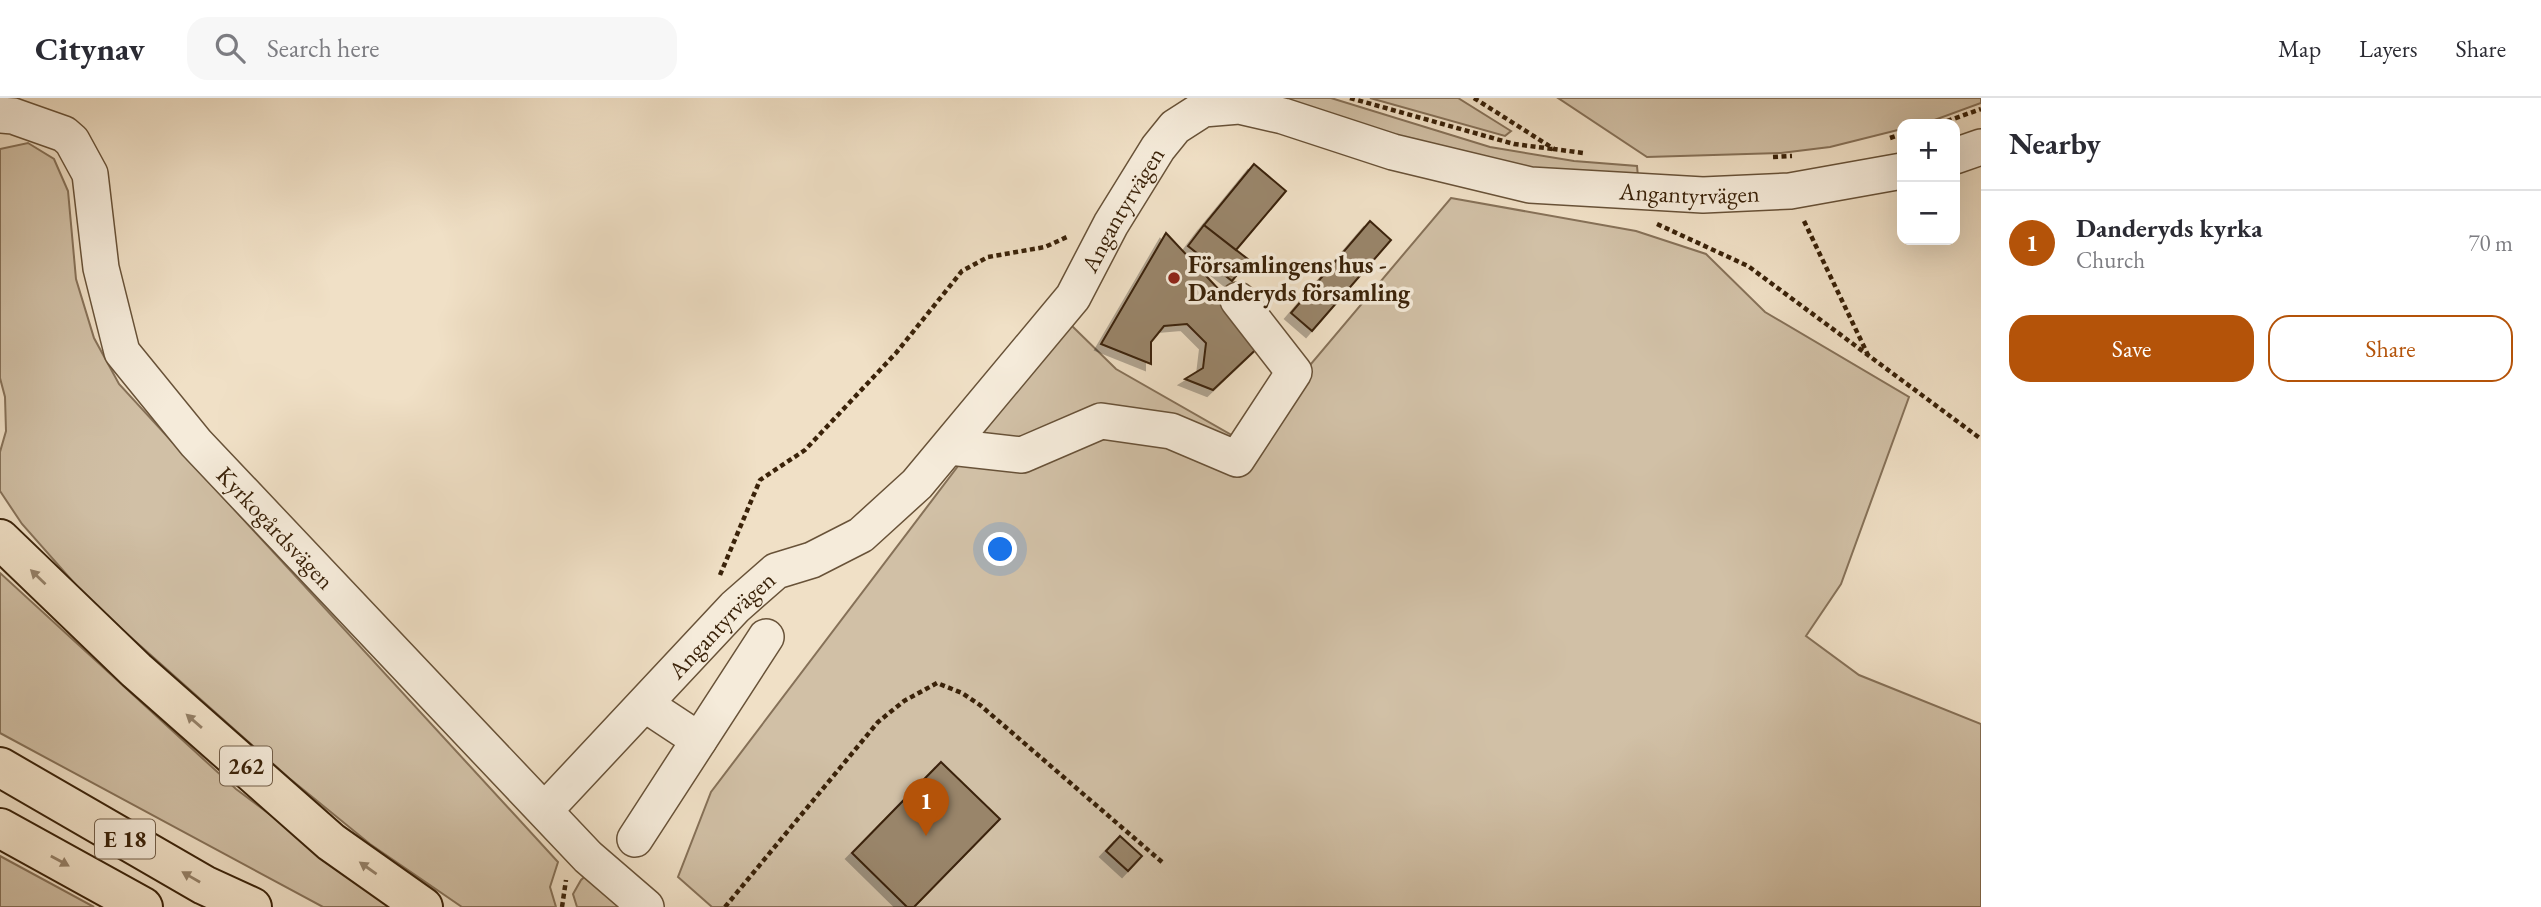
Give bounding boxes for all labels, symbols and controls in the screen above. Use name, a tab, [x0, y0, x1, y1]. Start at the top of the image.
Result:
search box	[187, 17, 677, 80]
text: Citynav	[35, 27, 145, 70]
icon: search	[211, 29, 249, 67]
text: Search here	[267, 31, 379, 65]
text: Map	[2278, 33, 2321, 64]
text: Layers	[2359, 33, 2418, 64]
text: Share	[2456, 33, 2506, 64]
map controls	[1897, 119, 1960, 245]
button: +	[1897, 119, 1960, 182]
text: Nearby	[2009, 124, 2101, 163]
street label: Angantyrvägen	[1073, 140, 1171, 278]
street label: Angantyrvägen	[1617, 175, 1760, 211]
button: −	[1897, 182, 1960, 245]
text: Danderyds kyrka	[2076, 211, 2263, 245]
text: 1	[2026, 228, 2038, 258]
text: 70 m	[2468, 228, 2513, 258]
text: Church	[2076, 245, 2145, 275]
place label: Församlingens hus - Danderyds församling	[1188, 249, 1411, 309]
marker: Församlingens hus - Danderyds församling	[1166, 270, 1182, 286]
button: Save	[2009, 315, 2254, 382]
button: Share	[2268, 315, 2513, 382]
street label: Kyrkogårdsvägen	[210, 459, 342, 596]
your location	[983, 532, 1017, 566]
street label: Angantyrvägen	[660, 563, 782, 686]
one-way arrow	[30, 570, 47, 586]
one-way arrow	[185, 713, 203, 729]
road number: 262	[220, 746, 272, 786]
pin: 1	[903, 778, 949, 836]
road number: E 18	[95, 820, 155, 859]
one-way arrow	[50, 855, 69, 867]
one-way arrow	[359, 861, 377, 875]
one-way arrow	[181, 871, 201, 883]

